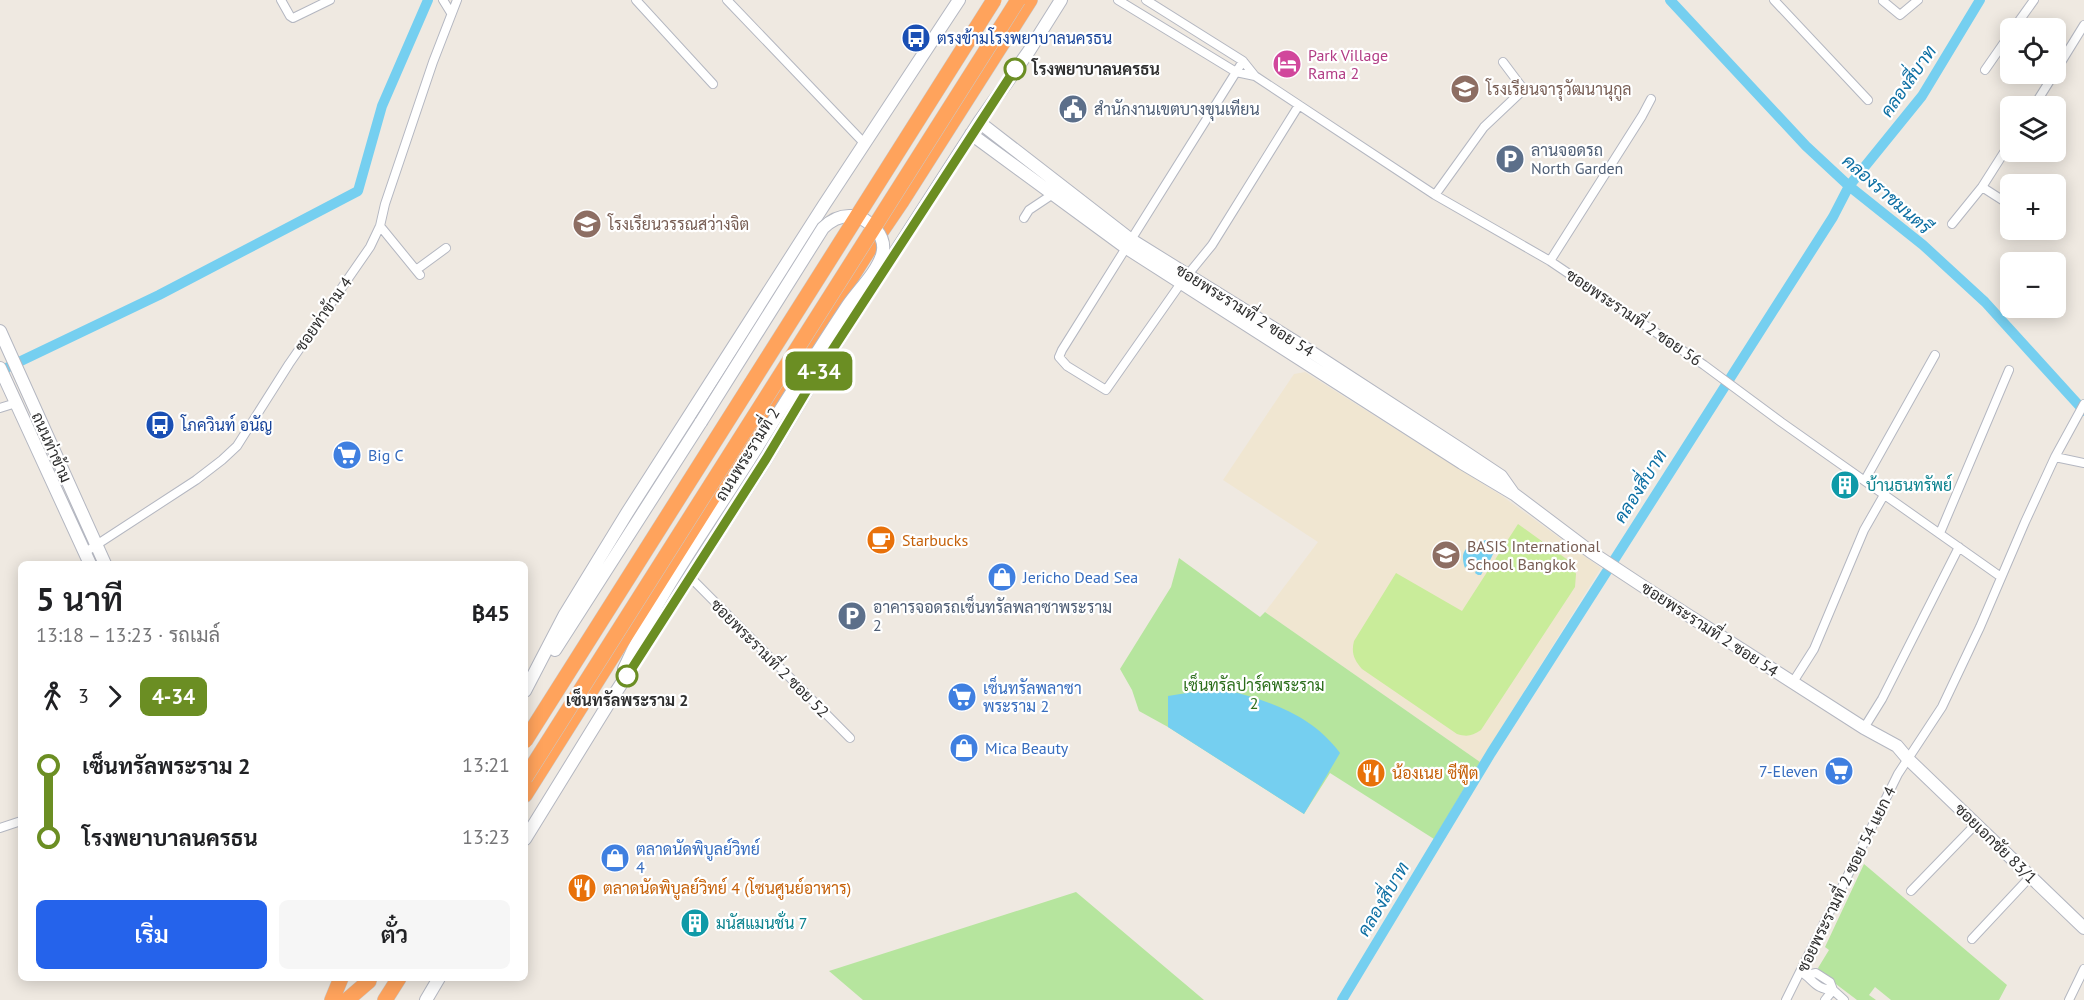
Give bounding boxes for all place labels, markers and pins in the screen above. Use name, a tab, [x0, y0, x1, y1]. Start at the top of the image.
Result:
bus stop icon: ตรงข้ามโรงพยาบาลนครธน	[900, 22, 932, 54]
place label: ตรงข้ามโรงพยาบาลนครธน	[937, 27, 1112, 48]
place label: Park Village Rama 2	[1308, 45, 1388, 83]
hotel icon: Park Village Rama 2	[1271, 48, 1303, 80]
marker: โรงพยาบาลนครธน	[1004, 58, 1026, 80]
place label: โรงพยาบาลนครธน	[1031, 58, 1160, 79]
school or university icon: โรงเรียนจารุวัฒนานุกูล	[1449, 73, 1481, 105]
place label: โรงเรียนจารุวัฒนานุกูล	[1485, 78, 1632, 101]
public building icon: สำนักงานเขตบางขุนเทียน	[1057, 93, 1089, 125]
place label: สำนักงานเขตบางขุนเทียน	[1094, 98, 1260, 121]
place label: ลานจอดรถ North Garden	[1531, 140, 1623, 178]
parking icon: ลานจอดรถ North Garden	[1494, 143, 1526, 175]
school or university icon: โรงเรียนวรรณสว่างจิต	[571, 208, 603, 240]
place label: โรงเรียนวรรณสว่างจิต	[607, 213, 749, 234]
bus stop icon: โภควินท์ อนัญ	[144, 409, 176, 441]
place label: โภควินท์ อนัญ	[180, 413, 273, 435]
supermarket icon: Big C	[331, 439, 363, 471]
place label: Big C	[368, 445, 404, 465]
building icon: บ้านธนทรัพย์	[1829, 469, 1861, 501]
place label: บ้านธนทรัพย์	[1866, 473, 1952, 495]
cafe icon: Starbucks	[865, 524, 897, 556]
place label: Starbucks	[902, 530, 968, 550]
place label: BASIS International School Bangkok	[1467, 536, 1601, 574]
school or university icon: BASIS International School Bangkok	[1430, 539, 1462, 571]
shop icon: Jericho Dead Sea	[986, 561, 1018, 593]
place label: Jericho Dead Sea	[1022, 567, 1138, 587]
place label: อาคารจอดรถเซ็นทรัลพลาซาพระราม 2	[873, 594, 1112, 635]
parking icon: อาคารจอดรถเซ็นทรัลพลาซาพระราม 2	[836, 600, 868, 632]
marker: เซ็นทรัลพระราม 2	[616, 665, 638, 687]
place label: เซ็นทรัลพลาซา พระราม 2	[983, 675, 1082, 716]
supermarket icon: เซ็นทรัลพลาซา พระราม 2	[946, 681, 978, 713]
place label: เซ็นทรัลพระราม 2	[566, 687, 688, 710]
shop icon: Mica Beauty	[948, 732, 980, 764]
place label: Mica Beauty	[985, 738, 1069, 758]
supermarket icon: 7-Eleven	[1823, 755, 1855, 787]
restaurant icon: น้องเนย ซีฟู๊ต	[1355, 757, 1387, 789]
place label: 7-Eleven	[1759, 761, 1818, 781]
place label: น้องเนย ซีฟู๊ต	[1392, 762, 1479, 785]
place label: ตลาดนัดพิบูลย์วิทย์ 4	[636, 837, 760, 877]
shop icon: ตลาดนัดพิบูลย์วิทย์ 4	[599, 842, 631, 874]
restaurant icon: ตลาดนัดพิบูลย์วิทย์ 4 (โซนศูนย์อาหาร)	[566, 872, 598, 904]
place label: ตลาดนัดพิบูลย์วิทย์ 4 (โซนศูนย์อาหาร)	[603, 876, 851, 900]
building icon: มนัสแมนชั่น 7	[679, 907, 711, 939]
place label: มนัสแมนชั่น 7	[716, 910, 807, 933]

